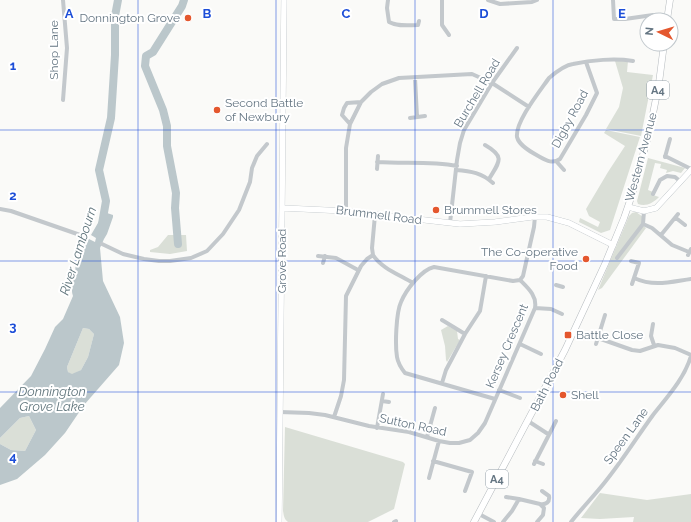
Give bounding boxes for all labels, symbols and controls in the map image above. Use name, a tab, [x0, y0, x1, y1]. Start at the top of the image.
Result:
text: A	[65, 6, 74, 21]
text: B	[203, 6, 212, 21]
text: C	[342, 6, 351, 21]
text: D	[479, 6, 489, 21]
text: E	[618, 6, 626, 21]
place label: Donnington Grove	[79, 11, 180, 25]
north arrow	[639, 12, 679, 52]
marker: Donnington Grove	[183, 13, 193, 23]
street label: Shop Lane	[47, 20, 61, 80]
text: N	[643, 26, 656, 36]
street label: Burchell Road	[451, 56, 503, 130]
text: 1	[10, 58, 17, 73]
road number: A4	[647, 81, 669, 99]
street label: Digby Road	[549, 88, 591, 150]
place label: Second Battle of Newbury	[225, 96, 303, 124]
marker: Second Battle of Newbury	[212, 105, 222, 115]
street label: Western Avenue	[622, 111, 660, 203]
text: 2	[9, 188, 17, 203]
street label: Brummell Road	[335, 203, 423, 227]
place label: Brummell Stores	[444, 203, 537, 217]
water label: River Lambourn	[57, 205, 99, 297]
marker: Brummell Stores	[431, 205, 441, 215]
street label: Grove Road	[275, 229, 289, 293]
place label: The Co-operative Food	[481, 245, 578, 273]
marker: The Co-operative Food	[581, 254, 591, 264]
street label: Kersey Crescent	[483, 302, 531, 390]
text: 3	[9, 319, 17, 334]
place label: Battle Close	[576, 328, 643, 342]
marker: Battle Close	[563, 330, 573, 340]
street label: Bath Road	[528, 356, 566, 414]
water label: Donnington Grove Lake	[18, 384, 86, 414]
place label: Shell	[571, 388, 600, 402]
marker: Shell	[558, 390, 568, 400]
street label: Speen Lane	[601, 405, 651, 467]
street label: Sutton Road	[378, 411, 448, 439]
text: 4	[9, 449, 17, 464]
road number: A4	[486, 470, 508, 488]

